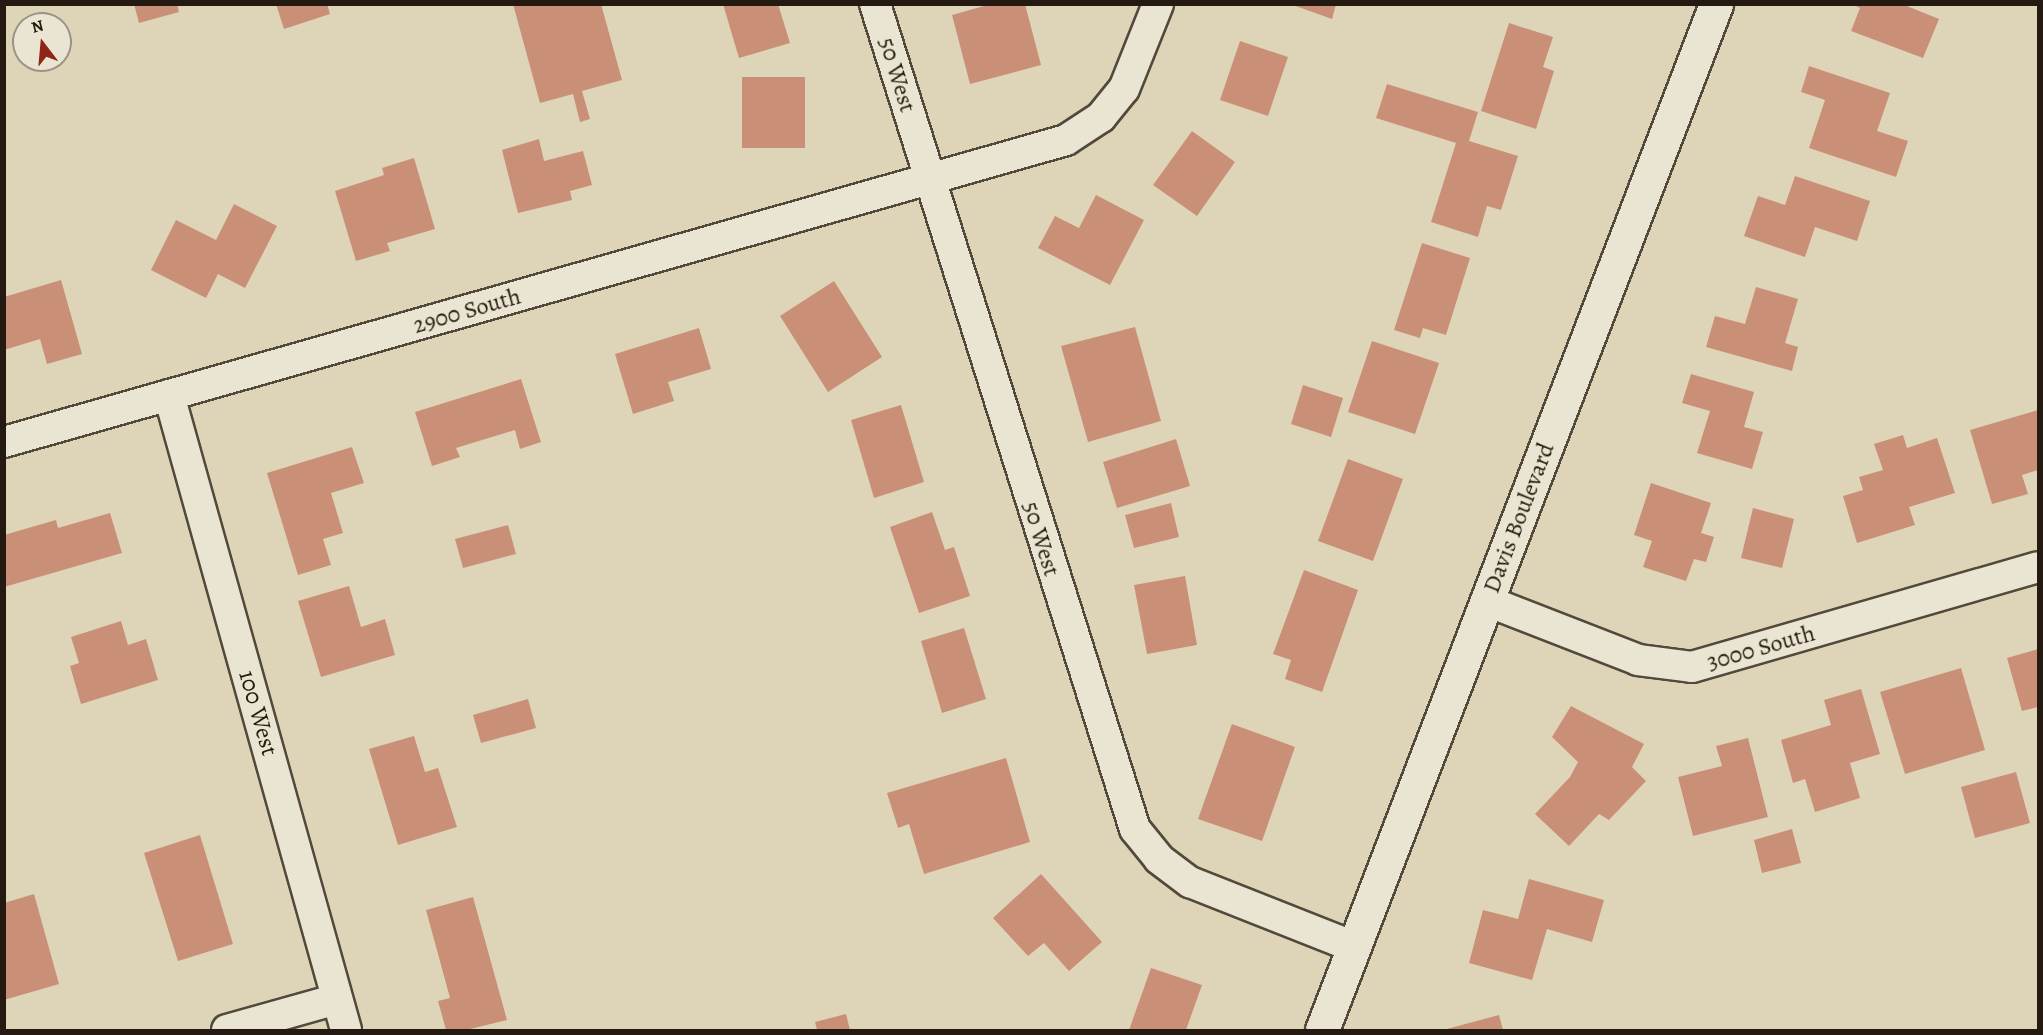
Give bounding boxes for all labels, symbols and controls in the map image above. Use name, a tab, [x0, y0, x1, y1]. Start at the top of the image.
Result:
north arrow	[12, 12, 72, 72]
text: N	[29, 14, 46, 39]
street label: 50 West	[872, 34, 922, 116]
street label: 2900 South	[410, 282, 524, 340]
street label: Davis Boulevard	[1477, 439, 1561, 597]
street label: 50 West	[1016, 498, 1066, 580]
street label: 3000 South	[1704, 619, 1818, 677]
street label: 100 West	[232, 667, 284, 759]

